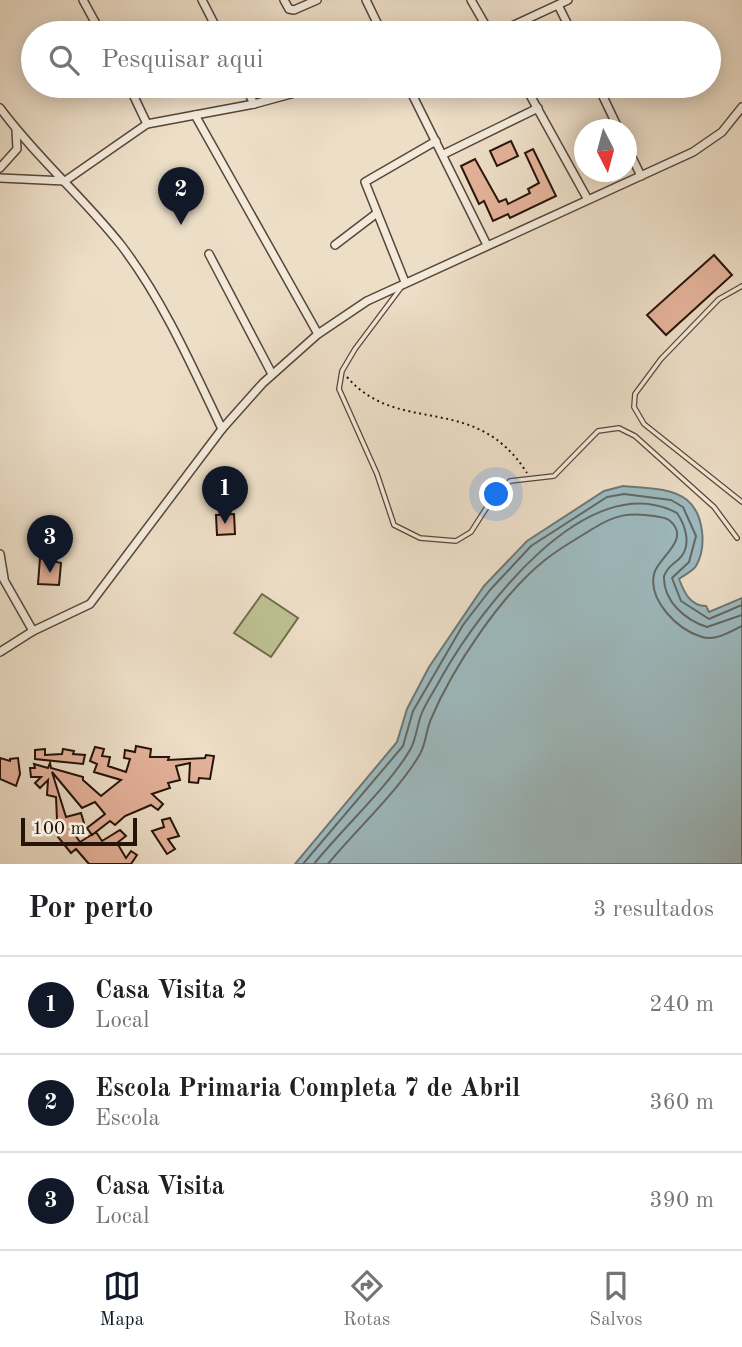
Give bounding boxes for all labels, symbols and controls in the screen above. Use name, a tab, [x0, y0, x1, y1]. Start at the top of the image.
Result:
search box	[21, 21, 721, 98]
icon: search	[45, 41, 83, 79]
text: Pesquisar aqui	[101, 47, 263, 73]
north arrow	[574, 119, 637, 182]
pin: 2	[158, 167, 204, 225]
pin: 1	[202, 466, 248, 524]
your location	[479, 477, 513, 511]
pin: 3	[27, 515, 73, 573]
scale bar	[21, 815, 136, 847]
text: 100 m	[32, 820, 85, 839]
text: Por perto	[28, 894, 154, 924]
text: 3 resultados	[593, 898, 714, 921]
text: Casa Visita 2	[95, 978, 247, 1004]
text: 1	[44, 993, 58, 1016]
text: 240 m	[649, 993, 714, 1016]
text: Local	[95, 1009, 149, 1032]
text: Escola Primaria Completa 7 de Abril	[95, 1076, 520, 1102]
text: 2	[44, 1091, 58, 1114]
text: 360 m	[649, 1091, 714, 1114]
text: Escola	[95, 1107, 160, 1130]
text: Casa Visita	[95, 1174, 225, 1200]
text: 3	[44, 1189, 58, 1212]
text: 390 m	[649, 1189, 714, 1212]
text: Local	[95, 1205, 149, 1228]
tab: Mapa	[100, 1267, 144, 1332]
tab: Rotas	[343, 1267, 390, 1332]
tab: Salvos	[589, 1267, 642, 1332]

